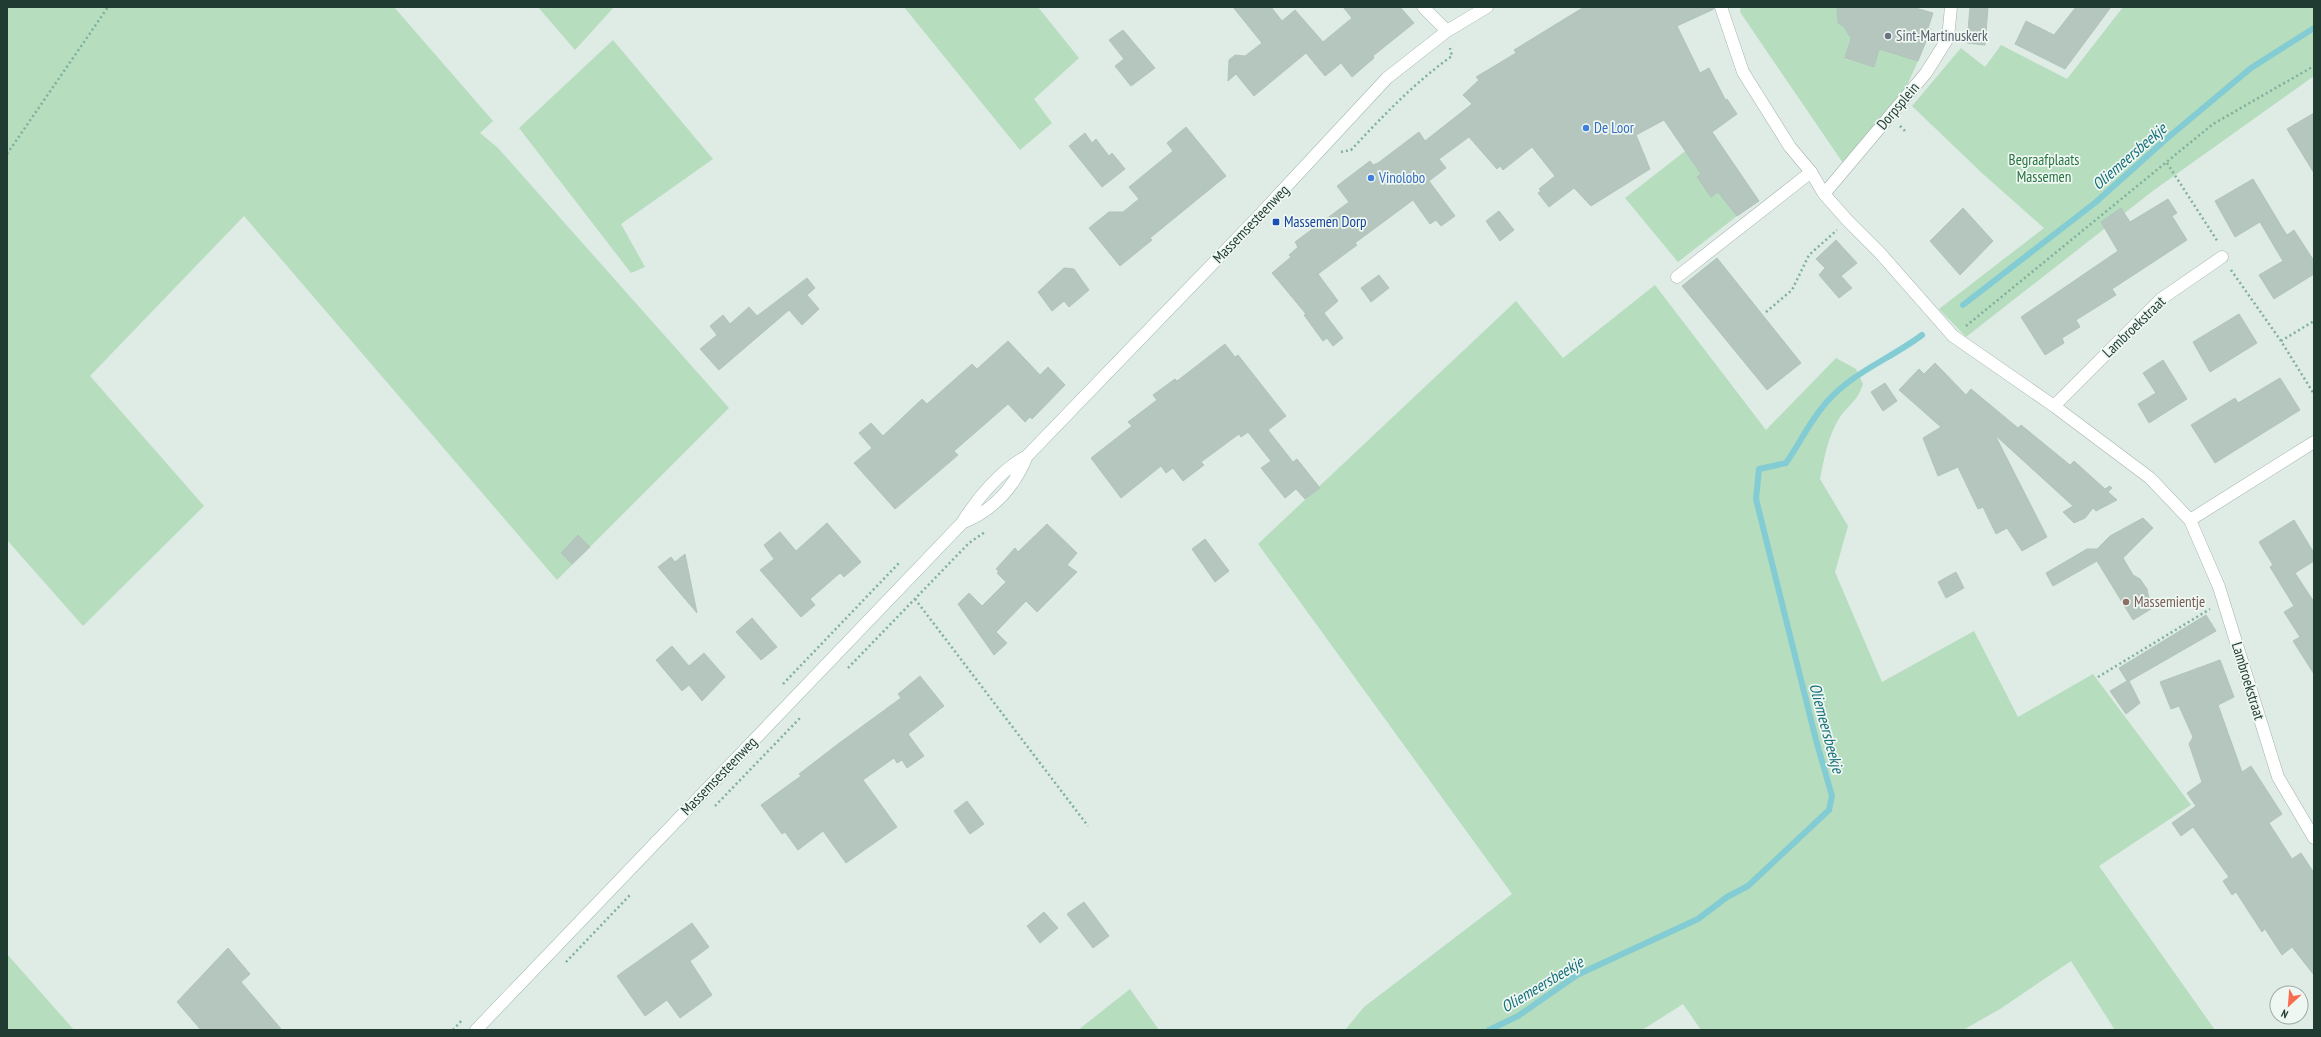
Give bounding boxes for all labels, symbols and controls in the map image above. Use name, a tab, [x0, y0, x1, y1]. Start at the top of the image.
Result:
place label: Sint-Martinuskerk	[1896, 26, 1988, 45]
marker: Sint-Martinuskerk	[1883, 31, 1893, 41]
street label: Dorpsplein	[1872, 78, 1923, 133]
water label: Oliemeersbeekje	[2088, 117, 2171, 194]
place label: De Loor	[1594, 118, 1635, 137]
marker: De Loor	[1581, 123, 1591, 133]
park label: Begraafplaats Massemen	[2009, 150, 2079, 186]
place label: Vinolobo	[1378, 168, 1425, 187]
marker: Vinolobo	[1366, 173, 1376, 183]
street label: Massemsesteenweg	[1208, 180, 1293, 267]
place label: Massemen Dorp	[1284, 212, 1367, 231]
marker: Massemen Dorp	[1271, 217, 1281, 227]
street label: Lambroekstraat	[2098, 292, 2169, 361]
place label: Massemientje	[2134, 592, 2205, 611]
marker: Massemientje	[2121, 597, 2131, 607]
street label: Lambroekstraat	[2228, 640, 2269, 722]
water label: Oliemeersbeekje	[1805, 681, 1849, 776]
street label: Massemsesteenweg	[676, 732, 761, 819]
water label: Oliemeersbeekje	[1497, 951, 1588, 1016]
north arrow	[2269, 985, 2309, 1025]
text: N	[2279, 1006, 2290, 1022]

